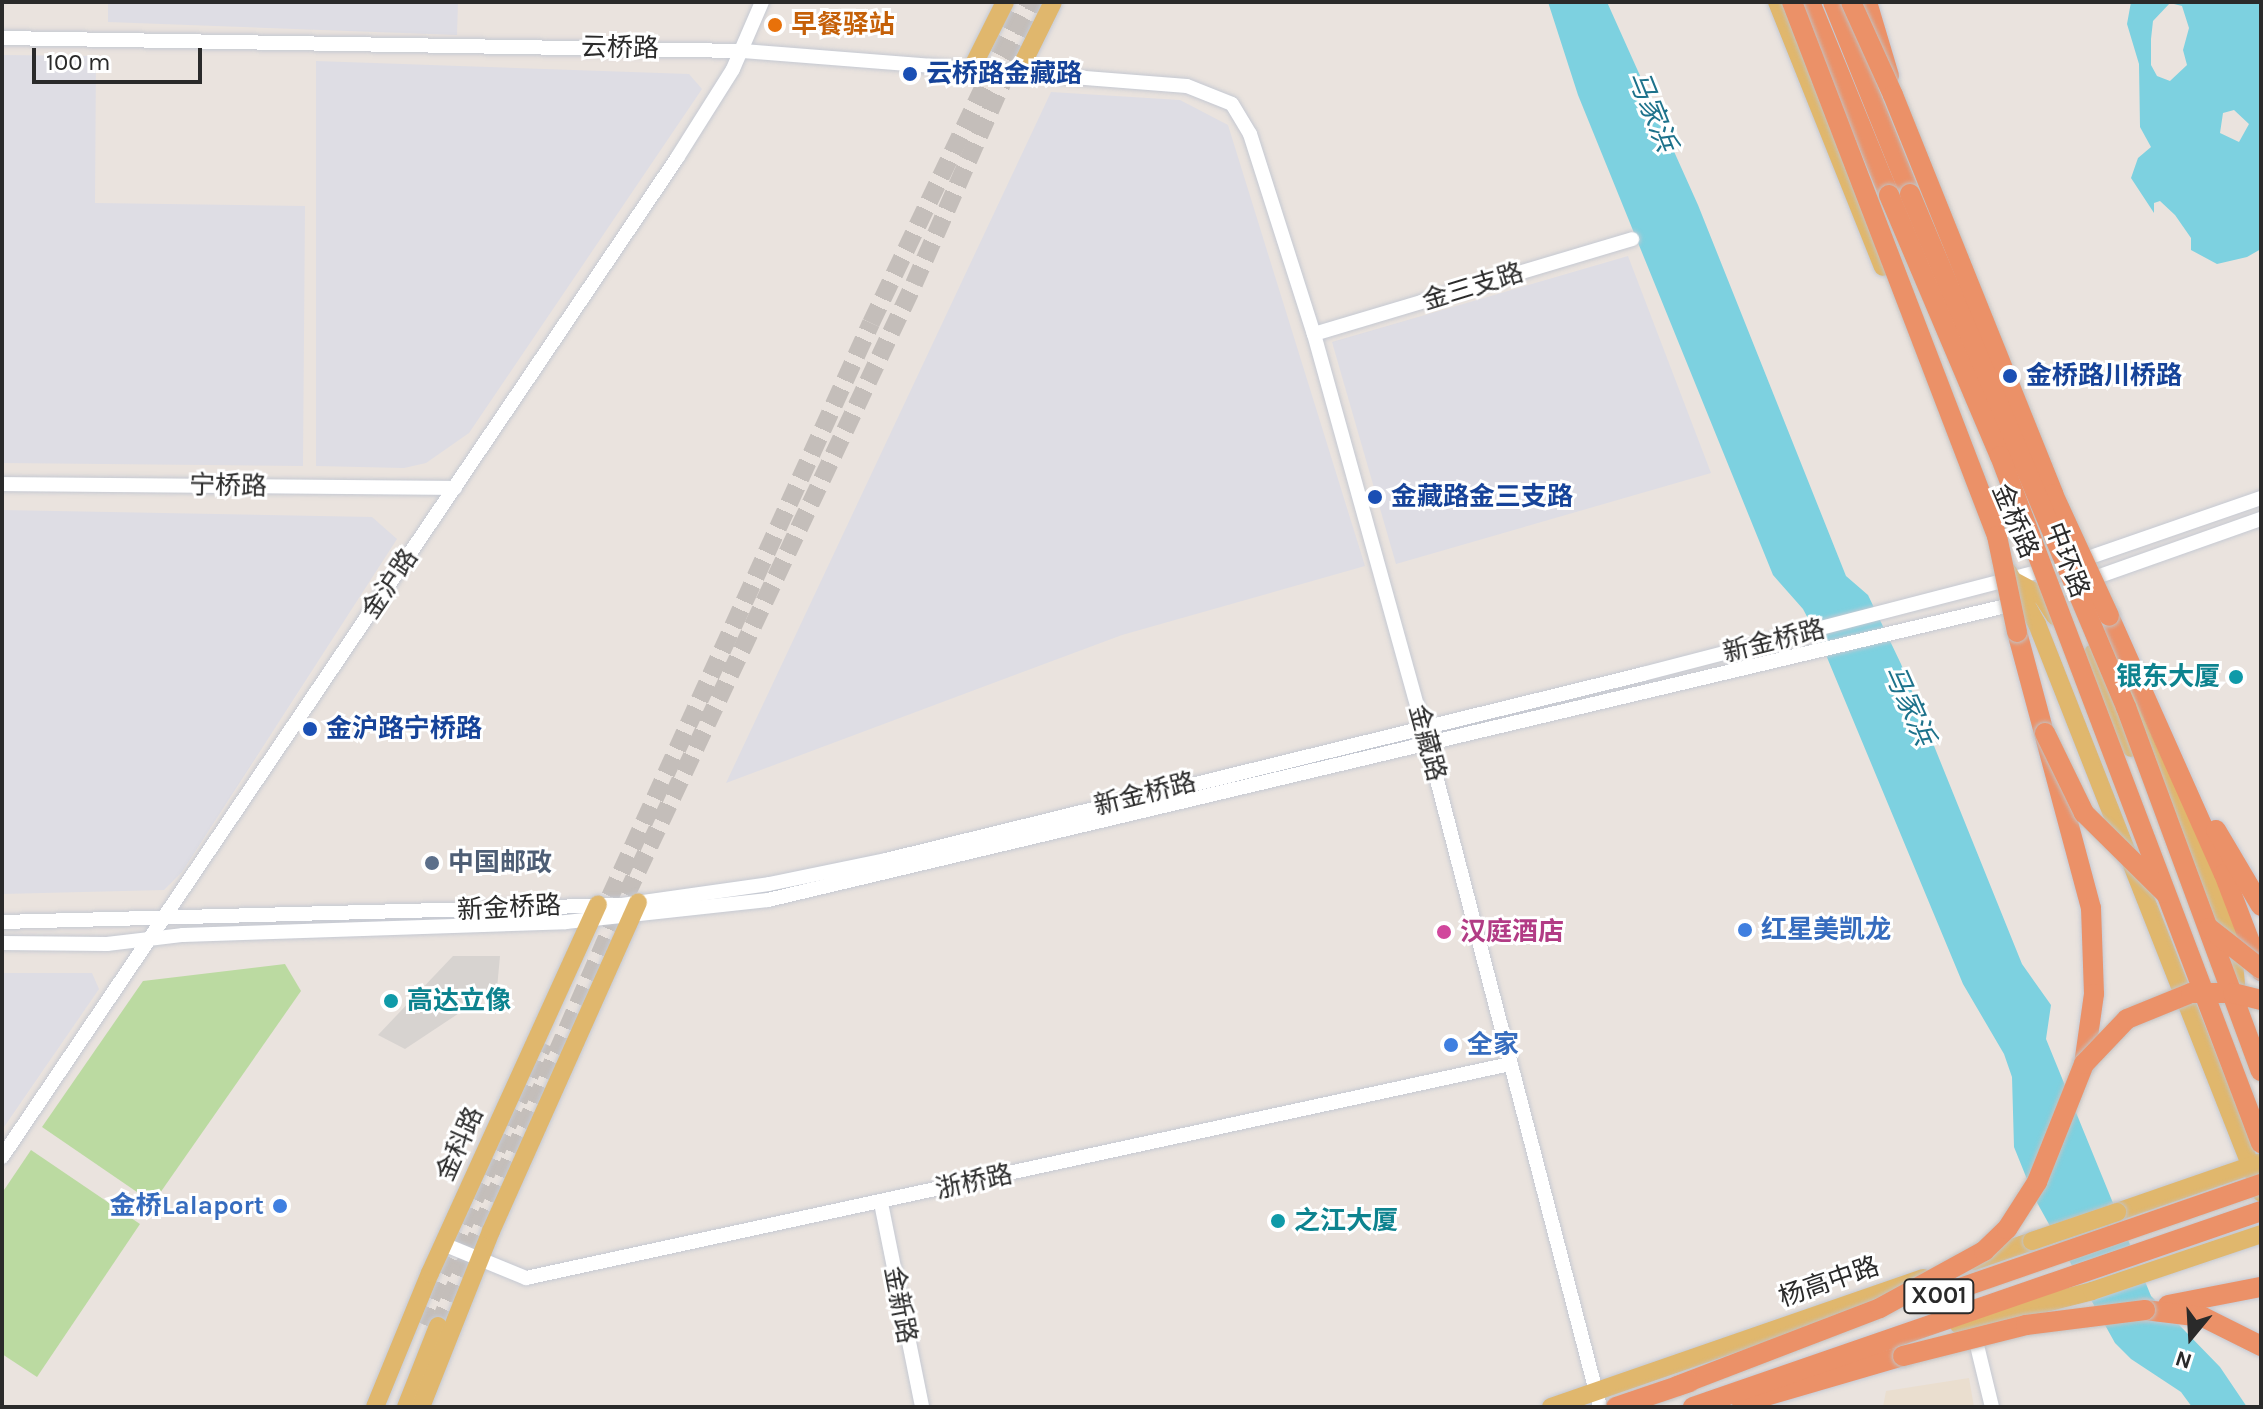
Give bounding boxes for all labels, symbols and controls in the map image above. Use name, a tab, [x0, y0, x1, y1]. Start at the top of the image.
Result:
place label: 早餐驿站	[791, 9, 895, 41]
marker: 早餐驿站	[766, 16, 784, 34]
scale bar	[36, 32, 206, 82]
street label: 云桥路	[581, 32, 659, 64]
text: 100 m	[46, 48, 111, 76]
place label: 云桥路金藏路	[926, 58, 1082, 90]
marker: 云桥路金藏路	[901, 65, 919, 83]
water label: 马家浜	[1621, 66, 1683, 156]
street label: 金三支路	[1419, 257, 1527, 317]
place label: 金桥路川桥路	[2026, 360, 2182, 392]
marker: 金桥路川桥路	[2001, 367, 2019, 385]
street label: 宁桥路	[189, 470, 267, 502]
street label: 金桥路	[1985, 479, 2045, 563]
place label: 金藏路金三支路	[1391, 481, 1573, 513]
marker: 金藏路金三支路	[1366, 488, 1384, 506]
street label: 中环路	[2038, 518, 2096, 602]
street label: 金沪路	[355, 543, 425, 625]
street label: 新金桥路	[1720, 613, 1828, 669]
water label: 马家浜	[1877, 660, 1941, 750]
place label: 银东大厦	[2116, 661, 2220, 693]
marker: 银东大厦	[2227, 668, 2245, 686]
street label: 金藏路	[1402, 701, 1452, 785]
place label: 金沪路宁桥路	[326, 713, 482, 745]
marker: 金沪路宁桥路	[301, 720, 319, 738]
street label: 新金桥路	[1091, 766, 1199, 822]
place label: 中国邮政	[448, 847, 552, 879]
marker: 中国邮政	[423, 854, 441, 872]
street label: 新金桥路	[456, 890, 562, 926]
place label: 红星美凯龙	[1761, 914, 1891, 946]
place label: 汉庭酒店	[1460, 916, 1564, 948]
marker: 红星美凯龙	[1736, 921, 1754, 939]
marker: 汉庭酒店	[1435, 923, 1453, 941]
place label: 高达立像	[407, 985, 511, 1017]
marker: 高达立像	[382, 992, 400, 1010]
place label: 全家	[1467, 1029, 1519, 1061]
marker: 全家	[1442, 1036, 1460, 1054]
street label: 金科路	[430, 1102, 490, 1186]
street label: 浙桥路	[933, 1159, 1015, 1205]
place label: 金桥Lalaport	[110, 1190, 264, 1222]
marker: 金桥Lalaport	[271, 1197, 289, 1215]
place label: 之江大厦	[1294, 1205, 1398, 1237]
marker: 之江大厦	[1269, 1212, 1287, 1230]
street label: 杨高中路	[1775, 1250, 1883, 1314]
street label: 金新路	[877, 1264, 923, 1346]
road number: X001	[1903, 1276, 1975, 1316]
north arrow	[2151, 1297, 2231, 1377]
text: N	[2172, 1345, 2195, 1375]

